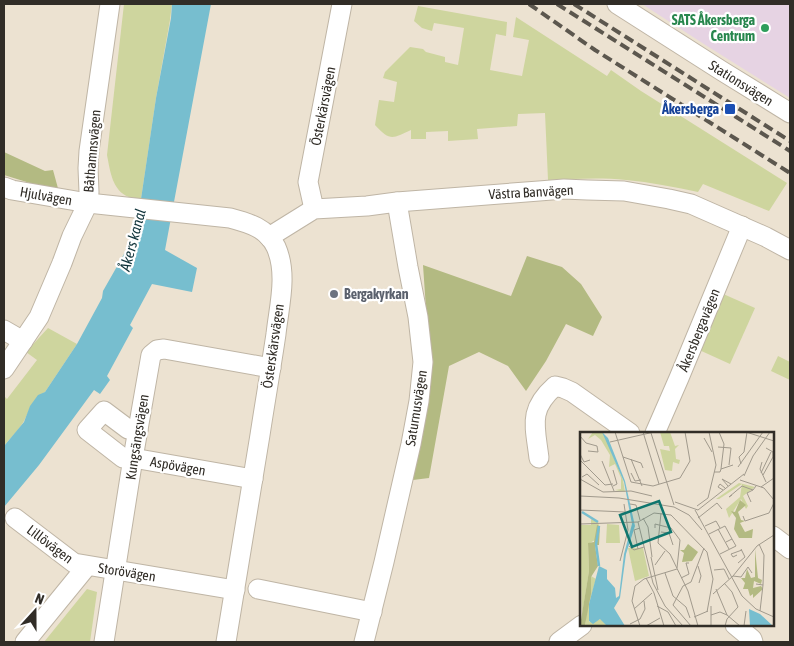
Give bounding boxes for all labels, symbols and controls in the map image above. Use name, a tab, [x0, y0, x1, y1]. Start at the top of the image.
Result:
place label: SATS Åkersberga Centrum	[672, 11, 755, 44]
marker: SATS Åkersberga Centrum	[759, 22, 771, 34]
street label: Stationsvägen	[706, 57, 776, 109]
street label: Österkärsvägen	[307, 65, 339, 147]
place label: Åkersberga	[661, 100, 719, 117]
marker: Åkersberga	[723, 102, 737, 116]
street label: Båthamnsvägen	[80, 109, 104, 193]
street label: Västra Banvägen	[488, 182, 574, 202]
street label: Hjulvägen	[19, 184, 73, 208]
water label: Åkers kanal	[116, 207, 149, 274]
place label: Bergakyrkan	[344, 286, 409, 302]
street label: Åkersbergavägen	[674, 286, 723, 374]
marker: Bergakyrkan	[328, 288, 340, 300]
street label: Österskärsvägen	[259, 303, 287, 389]
street label: Saturnusvägen	[402, 369, 430, 447]
street label: Kungsängsvägen	[122, 393, 152, 481]
inset map	[580, 432, 774, 626]
street label: Aspövägen	[149, 453, 207, 479]
street label: Lillövägen	[24, 522, 76, 566]
street label: Storövägen	[97, 560, 157, 584]
north arrow	[10, 586, 60, 636]
text: N	[33, 590, 46, 608]

